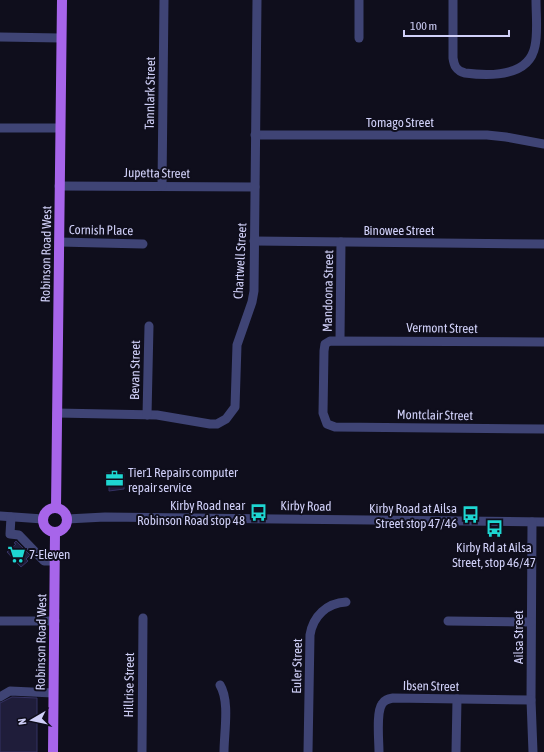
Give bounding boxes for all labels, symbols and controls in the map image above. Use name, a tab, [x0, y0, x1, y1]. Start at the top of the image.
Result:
scale bar	[404, 12, 509, 38]
text: 100 m	[410, 19, 437, 33]
street label: Tannlark Street	[142, 56, 158, 130]
street label: Tomago Street	[366, 115, 434, 130]
street label: Jupetta Street	[124, 165, 191, 181]
street label: Robinson Road West	[38, 205, 54, 302]
street label: Cornish Place	[69, 222, 133, 238]
street label: Chartwell Street	[231, 222, 250, 300]
street label: Binowee Street	[363, 223, 435, 238]
street label: Mandoona Street	[320, 250, 336, 332]
street label: Vermont Street	[406, 320, 478, 336]
street label: Bevan Street	[127, 340, 143, 400]
street label: Montclair Street	[397, 407, 473, 423]
place label: Tier1 Repairs computer repair service	[128, 465, 238, 495]
office icon: Tier1 Repairs computer repair service	[105, 469, 125, 489]
place label: Kirby Road near Robinson Road stop 48	[137, 498, 245, 528]
street label: Kirby Road	[280, 498, 332, 514]
place label: Kirby Road at Ailsa Street stop 47/46	[369, 501, 457, 531]
bus stop icon: Kirby Road near Robinson Road stop 48	[248, 502, 268, 522]
bus stop icon: Kirby Road at Ailsa Street stop 47/46	[460, 505, 480, 525]
bus stop icon: Kirby Rd at Ailsa Street, stop 46/47	[484, 518, 504, 538]
place label: Kirby Rd at Ailsa Street, stop 46/47	[452, 540, 536, 570]
supermarket icon: 7-Eleven	[6, 544, 26, 564]
place label: 7-Eleven	[29, 547, 70, 562]
street label: Robinson Road West	[33, 593, 49, 690]
street label: Ailsa Street	[511, 610, 526, 664]
street label: Euler Street	[289, 638, 305, 694]
street label: Hillrise Street	[121, 652, 137, 718]
street label: Ibsen Street	[403, 678, 460, 694]
north arrow	[12, 700, 52, 740]
text: N	[16, 717, 29, 726]

